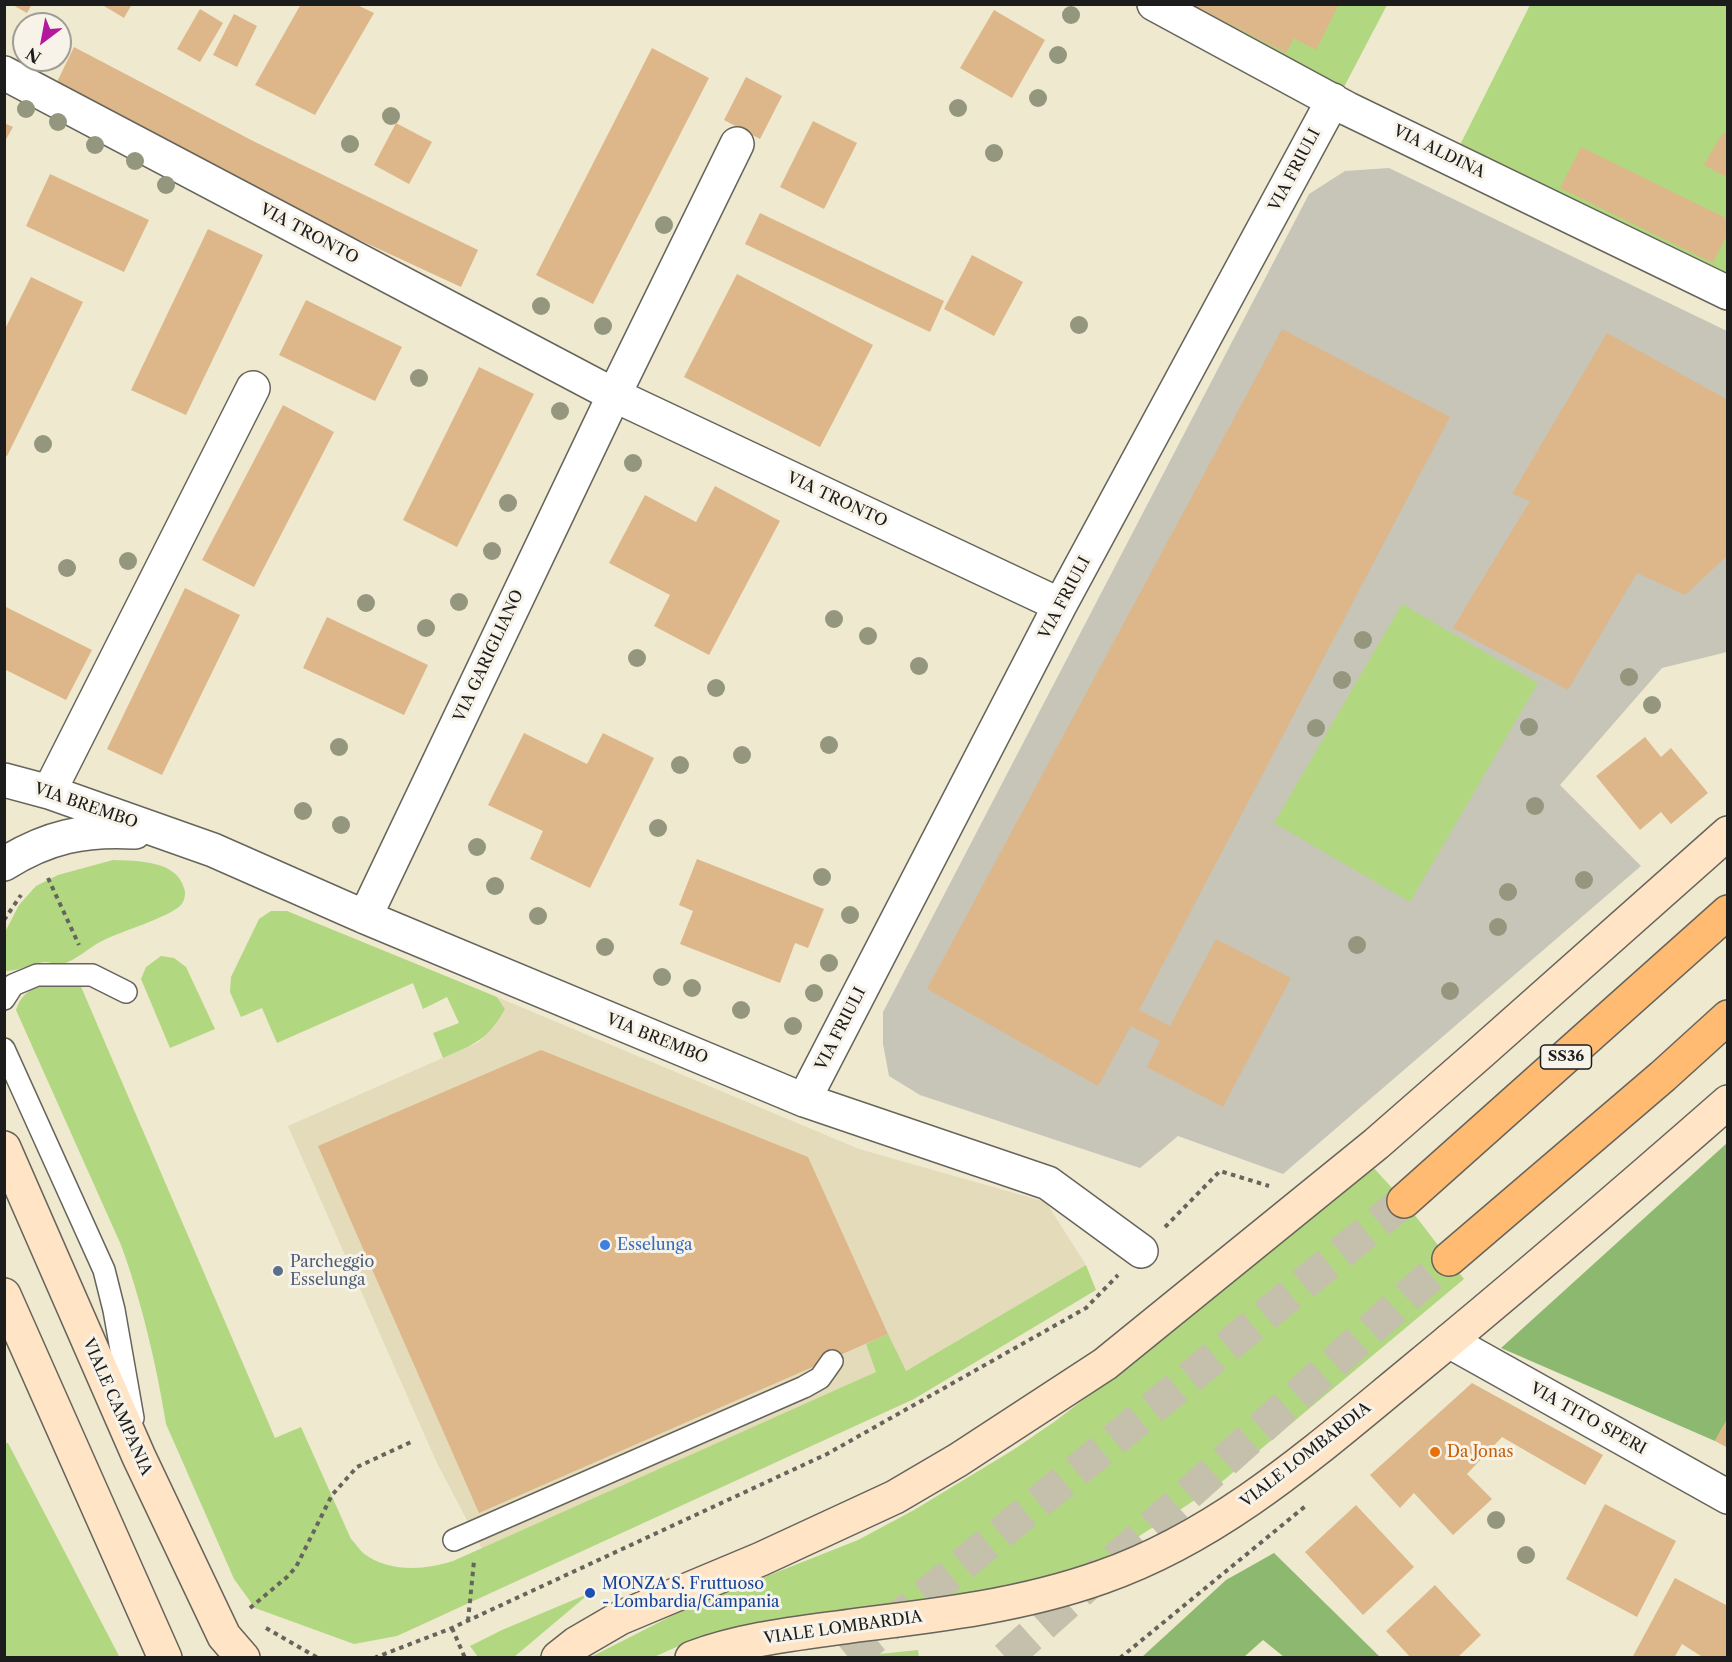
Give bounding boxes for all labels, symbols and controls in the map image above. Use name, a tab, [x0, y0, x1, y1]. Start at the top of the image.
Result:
north arrow	[12, 12, 72, 72]
text: N	[22, 43, 45, 68]
street label: VIA ALDINA	[1390, 121, 1488, 183]
street label: VIA FRIULI	[1265, 125, 1325, 215]
street label: VIA TRONTO	[256, 200, 362, 268]
street label: VIA TRONTO	[784, 468, 890, 532]
street label: VIA FRIULI	[1035, 553, 1095, 643]
street label: VIA GARIGLIANO	[450, 587, 528, 725]
street label: VIA BREMBO	[32, 779, 140, 833]
street label: VIA FRIULI	[812, 984, 870, 1074]
street label: VIA BREMBO	[603, 1010, 711, 1068]
road number: SS36	[1540, 1045, 1592, 1069]
place label: Esselunga	[617, 1235, 692, 1255]
marker: Esselunga	[598, 1238, 612, 1252]
place label: Parcheggio Esselunga	[290, 1252, 374, 1290]
marker: Parcheggio Esselunga	[271, 1264, 285, 1278]
street label: VIALE CAMPANIA	[78, 1335, 156, 1479]
street label: VIA TITO SPERI	[1526, 1379, 1650, 1459]
street label: VIALE LOMBARDIA	[1237, 1398, 1375, 1512]
place label: Da Jonas	[1447, 1442, 1513, 1462]
marker: Da Jonas	[1428, 1445, 1442, 1459]
place label: MONZA S. Fruttuoso - Lombardia/Campania	[602, 1574, 780, 1612]
marker: MONZA S. Fruttuoso - Lombardia/Campania	[583, 1586, 597, 1600]
street label: VIALE LOMBARDIA	[762, 1607, 924, 1649]

